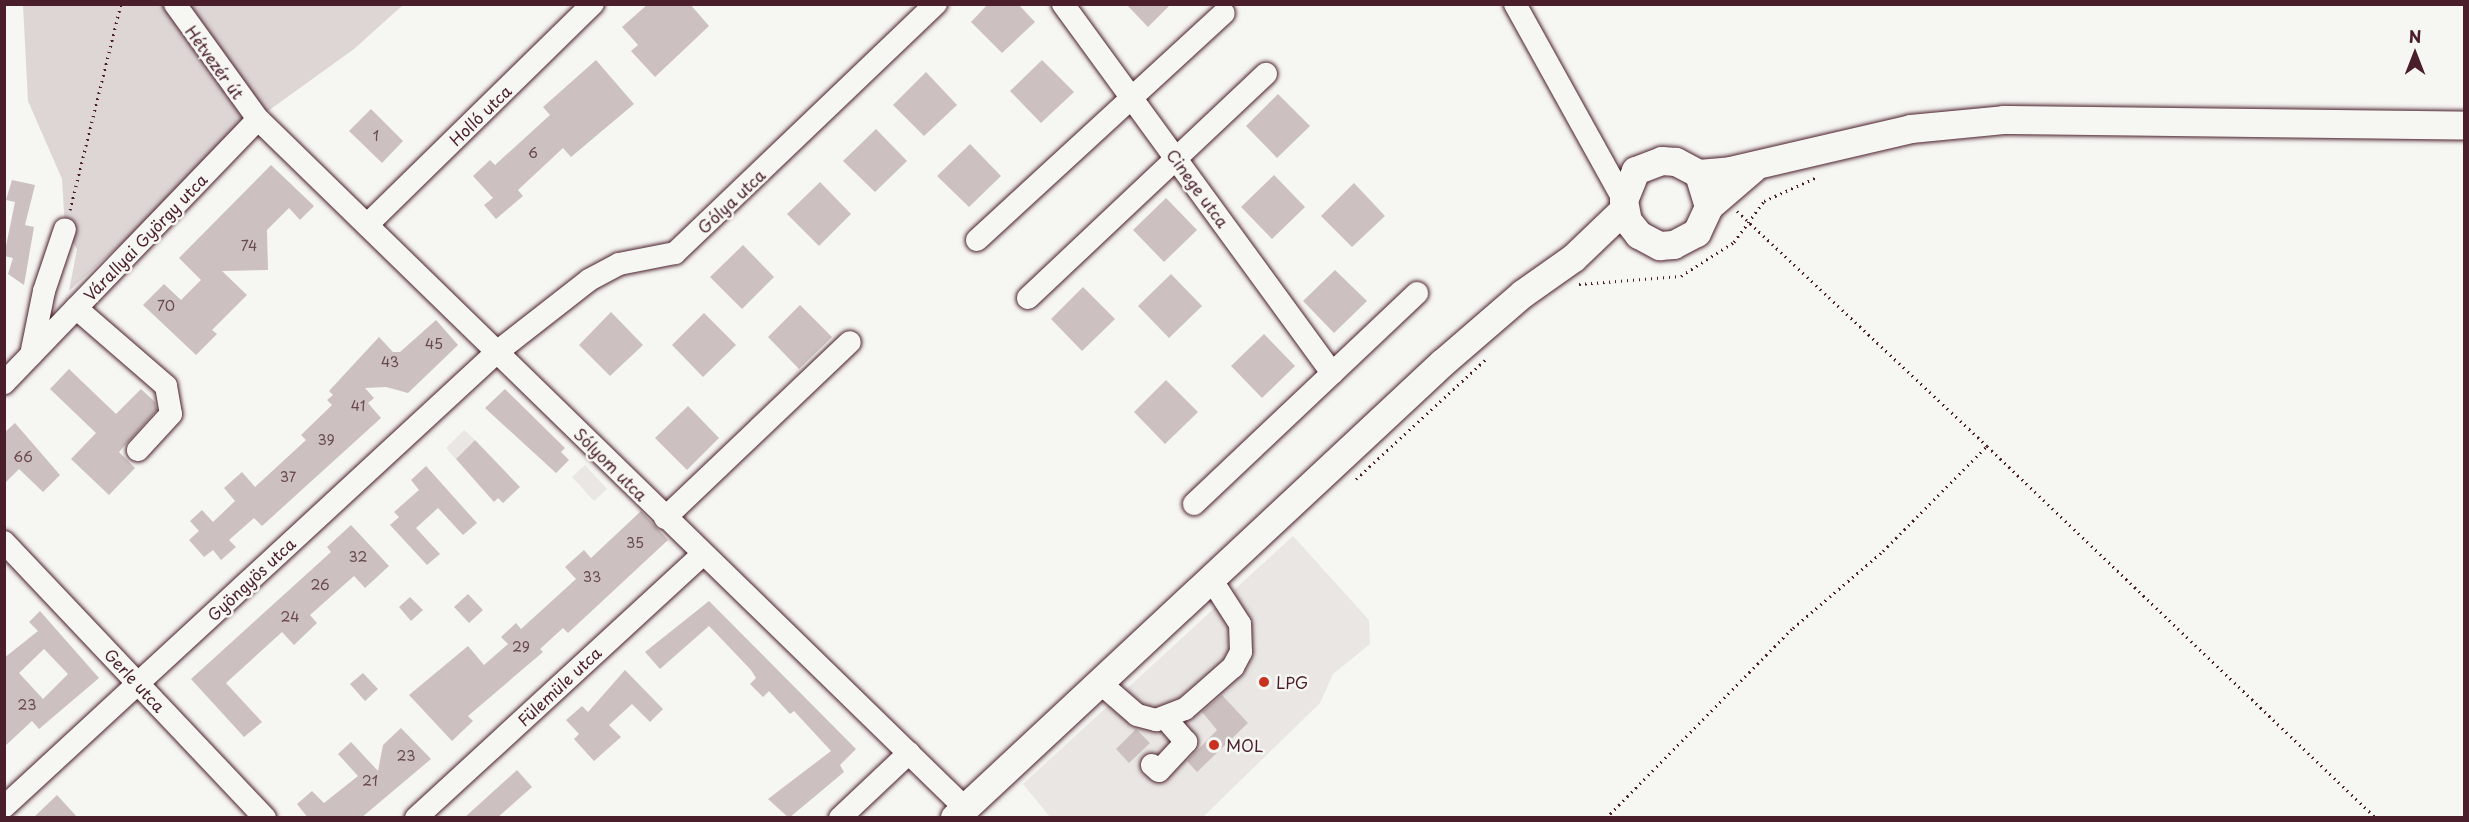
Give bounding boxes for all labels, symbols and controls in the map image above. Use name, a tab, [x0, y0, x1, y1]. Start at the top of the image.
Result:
street label: Hétvezér út	[182, 21, 248, 103]
north arrow	[2385, 24, 2445, 84]
text: N	[2409, 24, 2421, 48]
street label: Holló utca	[445, 81, 515, 149]
house number: 1	[373, 128, 379, 144]
house number: 6	[528, 145, 538, 161]
street label: Cinege utca	[1163, 145, 1233, 231]
street label: Gólya utca	[693, 165, 769, 237]
street label: Várallyai György utca	[79, 169, 211, 305]
house number: 74	[241, 238, 257, 254]
house number: 70	[157, 298, 175, 314]
house number: 45	[425, 336, 443, 352]
house number: 43	[381, 354, 399, 370]
house number: 41	[351, 398, 365, 414]
street label: Sólyom utca	[570, 423, 652, 505]
house number: 39	[317, 432, 335, 448]
house number: 66	[13, 449, 33, 465]
house number: 37	[280, 469, 296, 485]
street label: Gyöngyös utca	[203, 533, 299, 625]
house number: 35	[626, 535, 644, 551]
house number: 32	[349, 549, 367, 565]
house number: 33	[583, 569, 601, 585]
house number: 26	[310, 577, 330, 593]
house number: 24	[281, 609, 299, 625]
house number: 29	[512, 639, 530, 655]
street label: Fülemüle utca	[513, 642, 605, 730]
street label: Gerle utca	[100, 644, 170, 716]
place label: LPG	[1276, 672, 1308, 692]
marker: LPG	[1257, 675, 1271, 689]
house number: 23	[18, 697, 36, 713]
place label: MOL	[1226, 735, 1263, 755]
marker: MOL	[1207, 738, 1221, 752]
house number: 23	[397, 748, 415, 764]
house number: 21	[362, 773, 378, 789]

